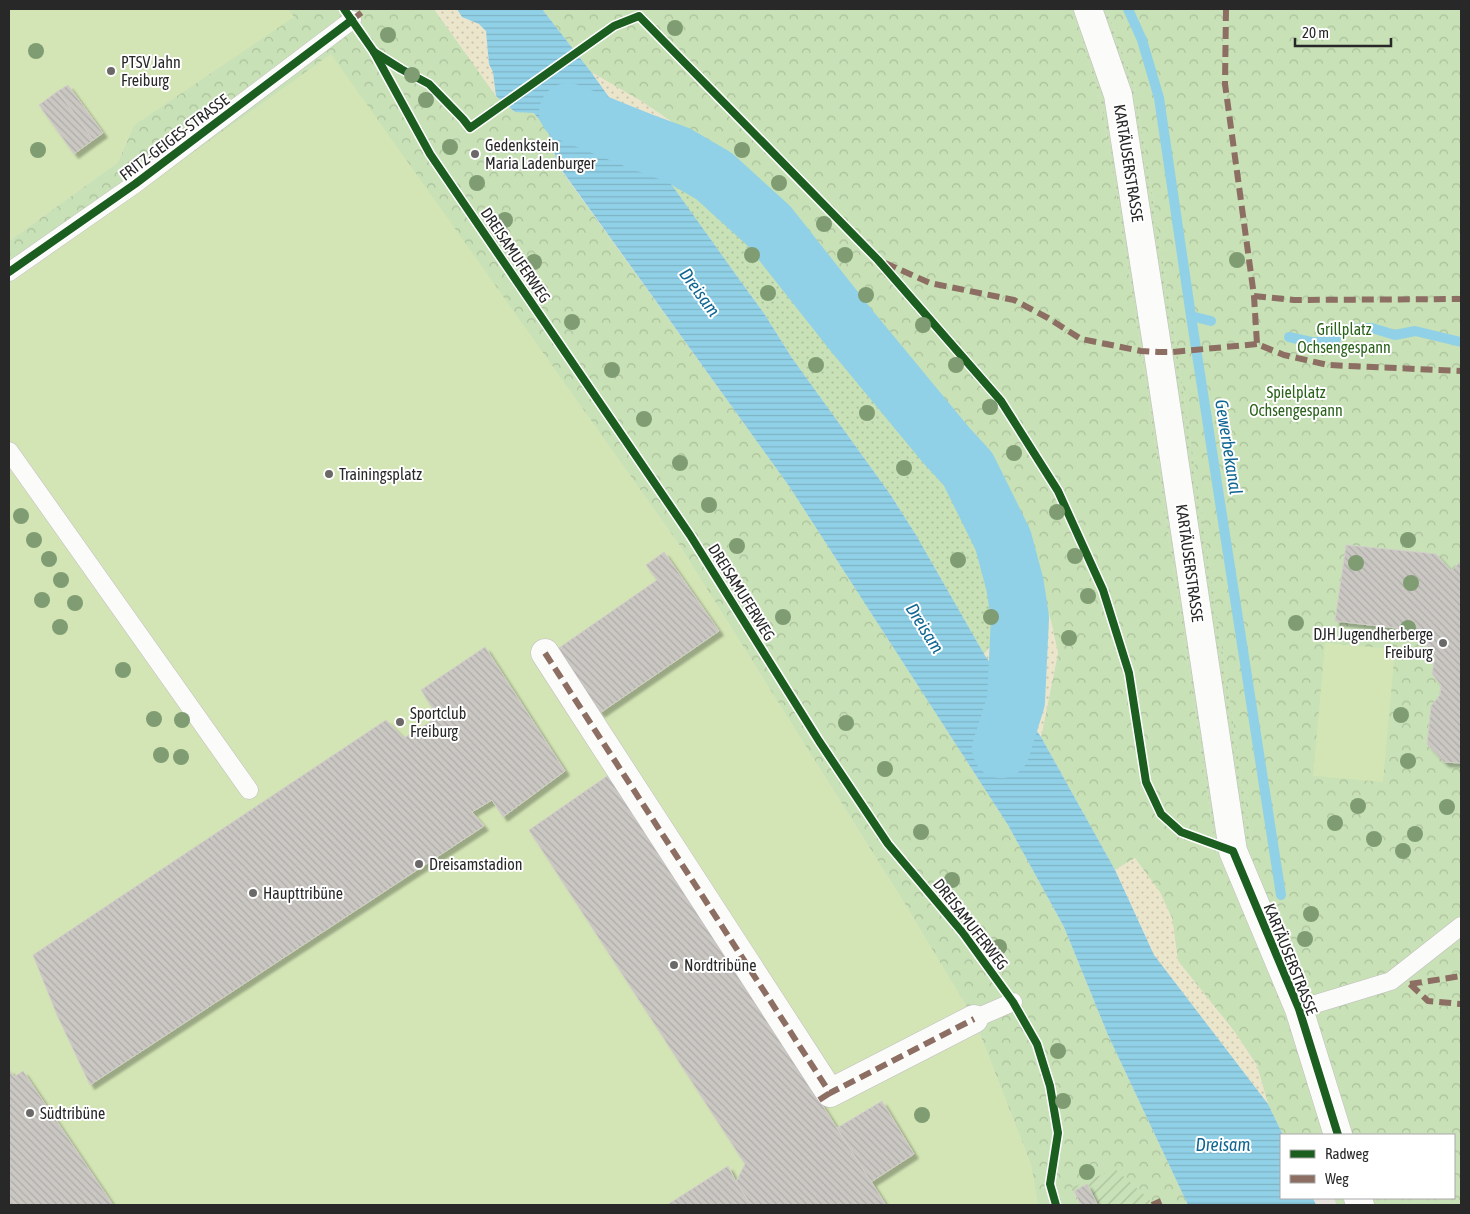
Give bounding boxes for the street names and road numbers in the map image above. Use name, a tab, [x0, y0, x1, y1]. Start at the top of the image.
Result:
street label: FRITZ-GEIGES-STRASSE	[116, 90, 232, 184]
street label: KARTÄUSERSTRASSE	[1111, 103, 1147, 223]
street label: DREISAMUFERWEG	[478, 204, 554, 306]
street label: KARTÄUSERSTRASSE	[1173, 503, 1207, 623]
street label: DREISAMUFERWEG	[705, 540, 779, 644]
street label: DREISAMUFERWEG	[930, 875, 1012, 973]
street label: KARTÄUSERSTRASSE	[1260, 901, 1322, 1018]

